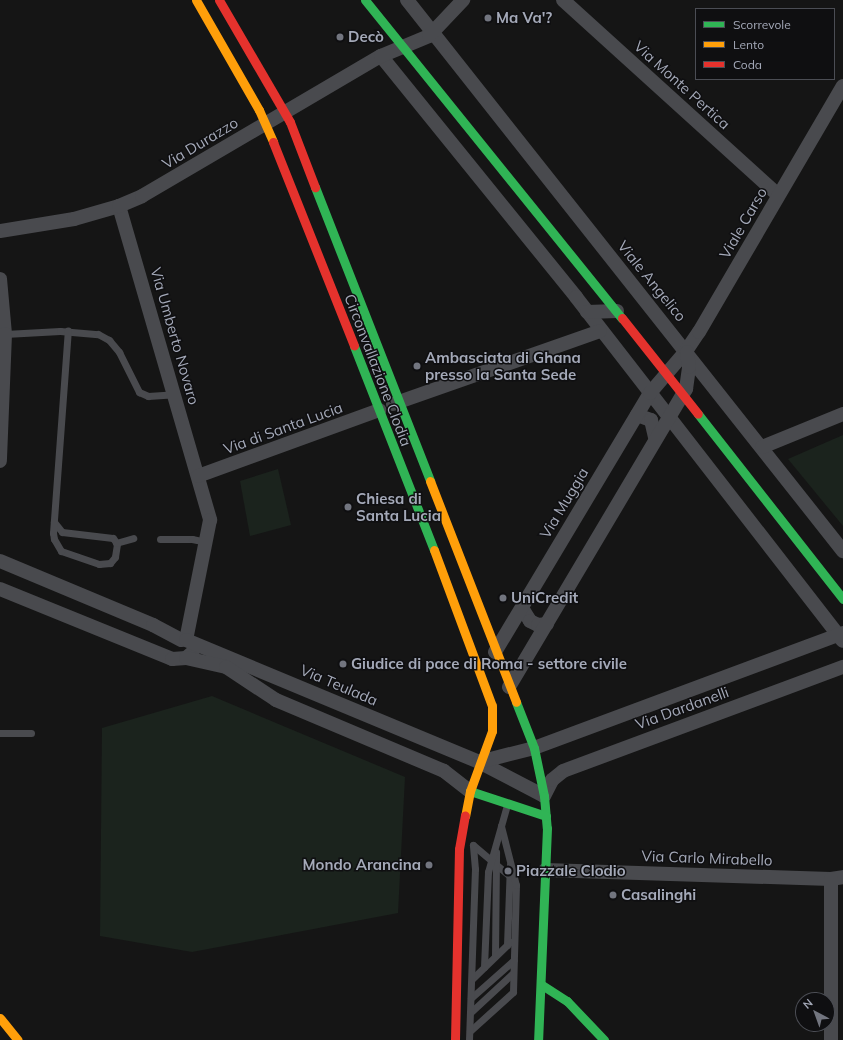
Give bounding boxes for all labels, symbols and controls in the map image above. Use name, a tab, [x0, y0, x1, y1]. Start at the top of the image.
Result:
legend	[695, 8, 835, 80]
place label: Ma Va'?	[496, 9, 552, 27]
marker: Ma Va'?	[483, 13, 493, 23]
text: Scorrevole	[733, 17, 791, 32]
place label: Decò	[348, 28, 384, 46]
marker: Decò	[335, 32, 345, 42]
street label: Via Monte Pertica	[630, 37, 734, 133]
text: Lento	[733, 37, 764, 52]
text: Coda	[733, 57, 762, 72]
street label: Via Durazzo	[159, 113, 241, 173]
street label: Viale Carso	[715, 184, 771, 262]
street label: Viale Angelico	[614, 237, 690, 325]
street label: Via Umberto Novaro	[147, 265, 203, 407]
street label: Circonvallazione Clodia	[341, 291, 415, 449]
place label: Ambasciata di Ghana presso la Santa Sede	[425, 348, 581, 383]
marker: Ambasciata di Ghana presso la Santa Sede	[412, 361, 422, 371]
street label: Via di Santa Lucia	[221, 398, 345, 458]
street label: Via Muggia	[536, 464, 592, 542]
place label: Chiesa di Santa Lucia	[356, 489, 441, 524]
marker: Chiesa di Santa Lucia	[343, 502, 353, 512]
place label: UniCredit	[511, 589, 578, 607]
marker: UniCredit	[498, 593, 508, 603]
place label: Giudice di pace di Roma - settore civile	[351, 655, 627, 673]
marker: Giudice di pace di Roma - settore civile	[338, 659, 348, 669]
street label: Via Teulada	[298, 661, 380, 709]
street label: Via Dardanelli	[633, 683, 731, 733]
street label: Via Carlo Mirabello	[641, 847, 773, 869]
place label: Mondo Arancina	[303, 856, 421, 874]
marker: Mondo Arancina	[424, 860, 434, 870]
place label: Piazzale Clodio	[516, 862, 626, 880]
marker: Piazzale Clodio	[503, 866, 513, 876]
place label: Casalinghi	[621, 886, 696, 904]
marker: Casalinghi	[608, 890, 618, 900]
north arrow	[795, 992, 835, 1032]
text: N	[800, 996, 816, 1012]

